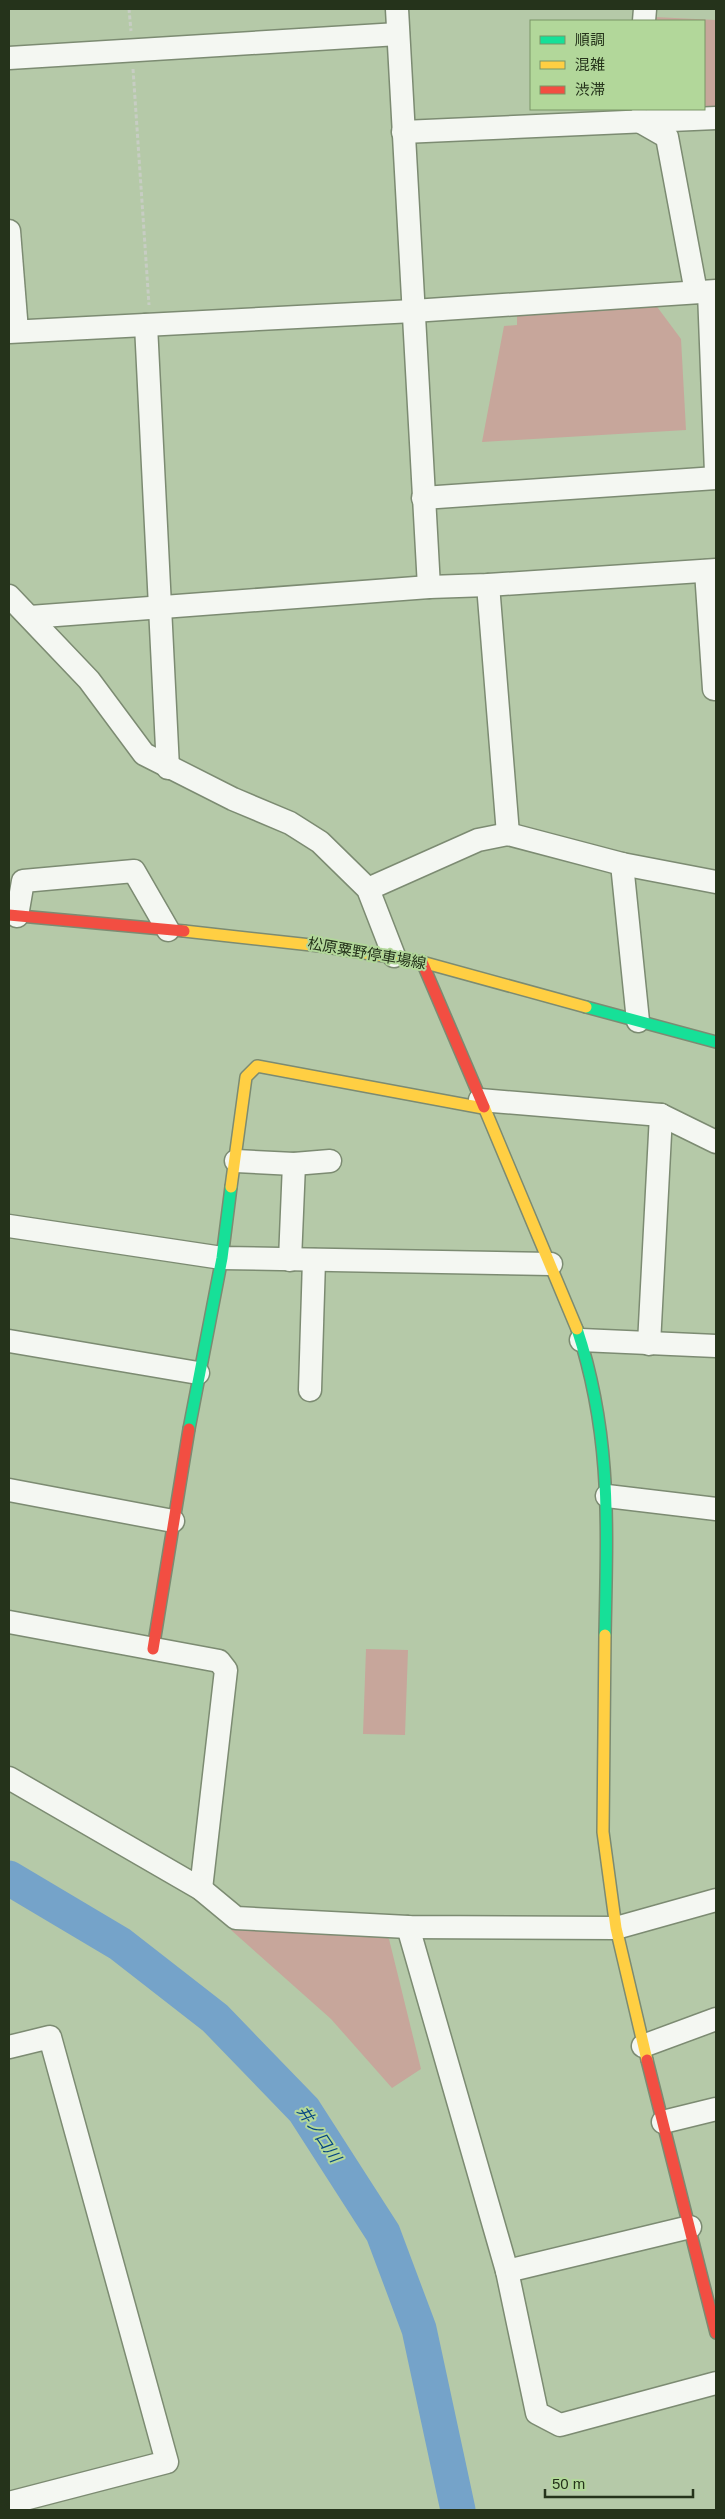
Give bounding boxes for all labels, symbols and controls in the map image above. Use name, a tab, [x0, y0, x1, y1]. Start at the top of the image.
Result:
legend	[530, 20, 705, 110]
text: 順調	[575, 31, 605, 48]
text: 混雑	[575, 56, 605, 73]
text: 渋滞	[575, 81, 605, 98]
street label: 松原粟野停車場線	[306, 934, 428, 972]
water label: 井ノ口川	[294, 2103, 345, 2167]
scale bar	[545, 2466, 692, 2498]
text: 50 m	[552, 2475, 585, 2492]

